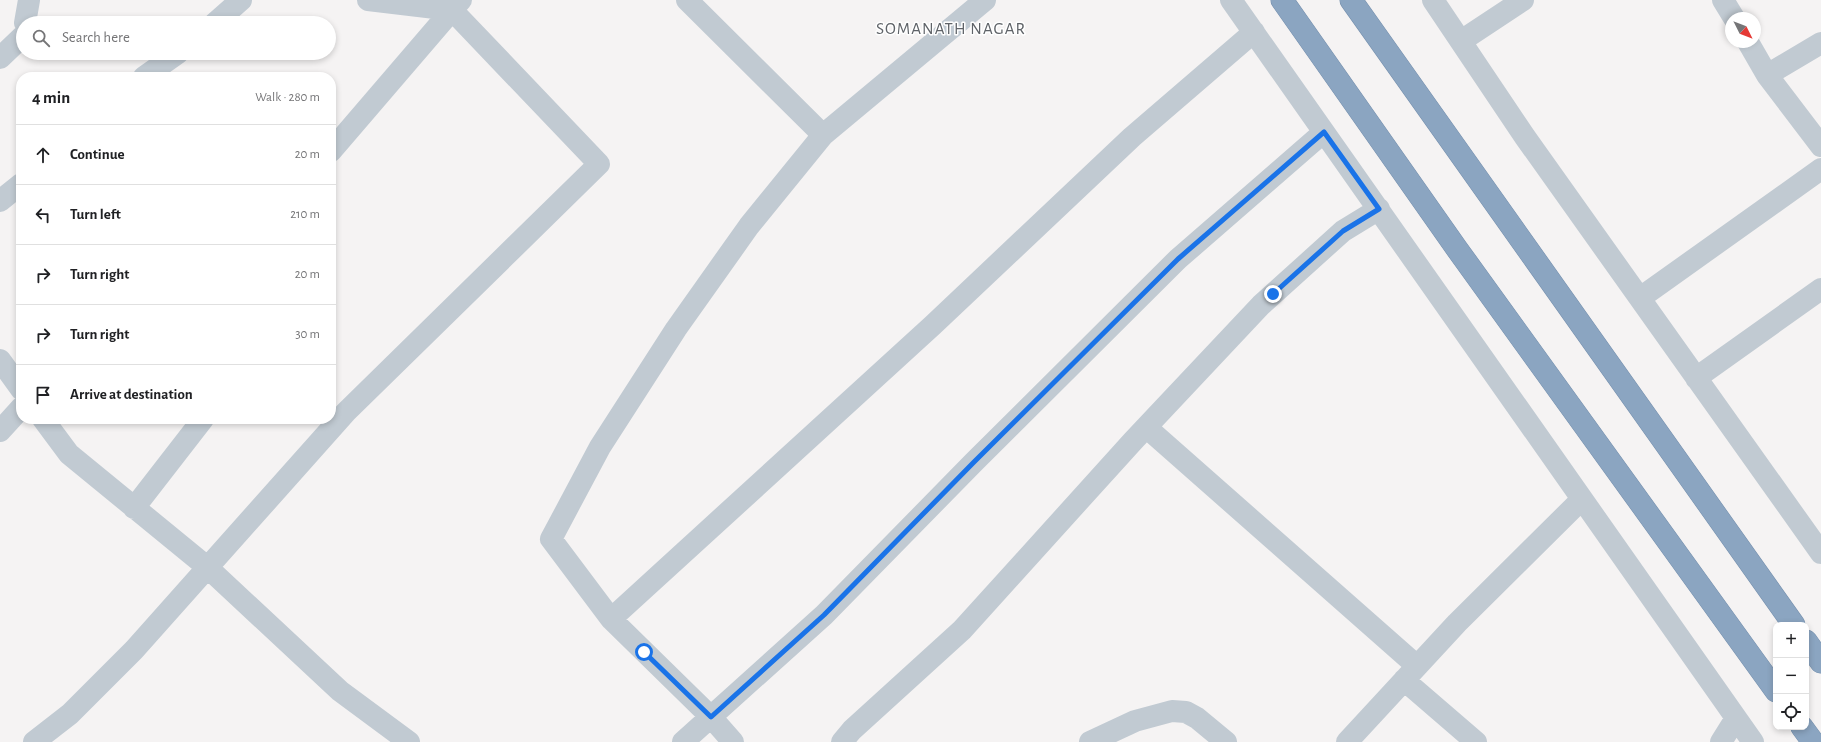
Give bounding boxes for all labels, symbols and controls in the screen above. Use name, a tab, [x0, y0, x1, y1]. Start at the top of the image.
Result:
north arrow	[1725, 12, 1761, 48]
search box	[16, 16, 336, 60]
district label: SOMANATH NAGAR	[876, 20, 1026, 37]
icon: search	[30, 27, 52, 49]
text: Search here	[62, 30, 130, 45]
text: 4 min	[32, 89, 70, 106]
text: Walk · 280 m	[255, 91, 320, 104]
icon: ahead	[32, 144, 54, 166]
text: Continue	[70, 147, 125, 162]
text: 20 m	[295, 148, 320, 161]
icon: left	[32, 204, 54, 226]
text: Turn left	[70, 207, 121, 222]
text: 210 m	[290, 208, 320, 221]
icon: right	[32, 264, 54, 286]
text: Turn right	[70, 267, 129, 282]
text: 20 m	[295, 268, 320, 281]
route end	[1264, 285, 1282, 303]
icon: right	[32, 324, 54, 346]
text: Turn right	[70, 327, 129, 342]
text: 30 m	[295, 328, 320, 341]
icon: arrive	[32, 384, 54, 406]
text: Arrive at destination	[70, 387, 193, 402]
map controls	[1773, 622, 1809, 730]
button: +	[1773, 622, 1809, 658]
route start	[635, 643, 653, 661]
button: −	[1773, 658, 1809, 694]
button: locate	[1773, 694, 1809, 730]

